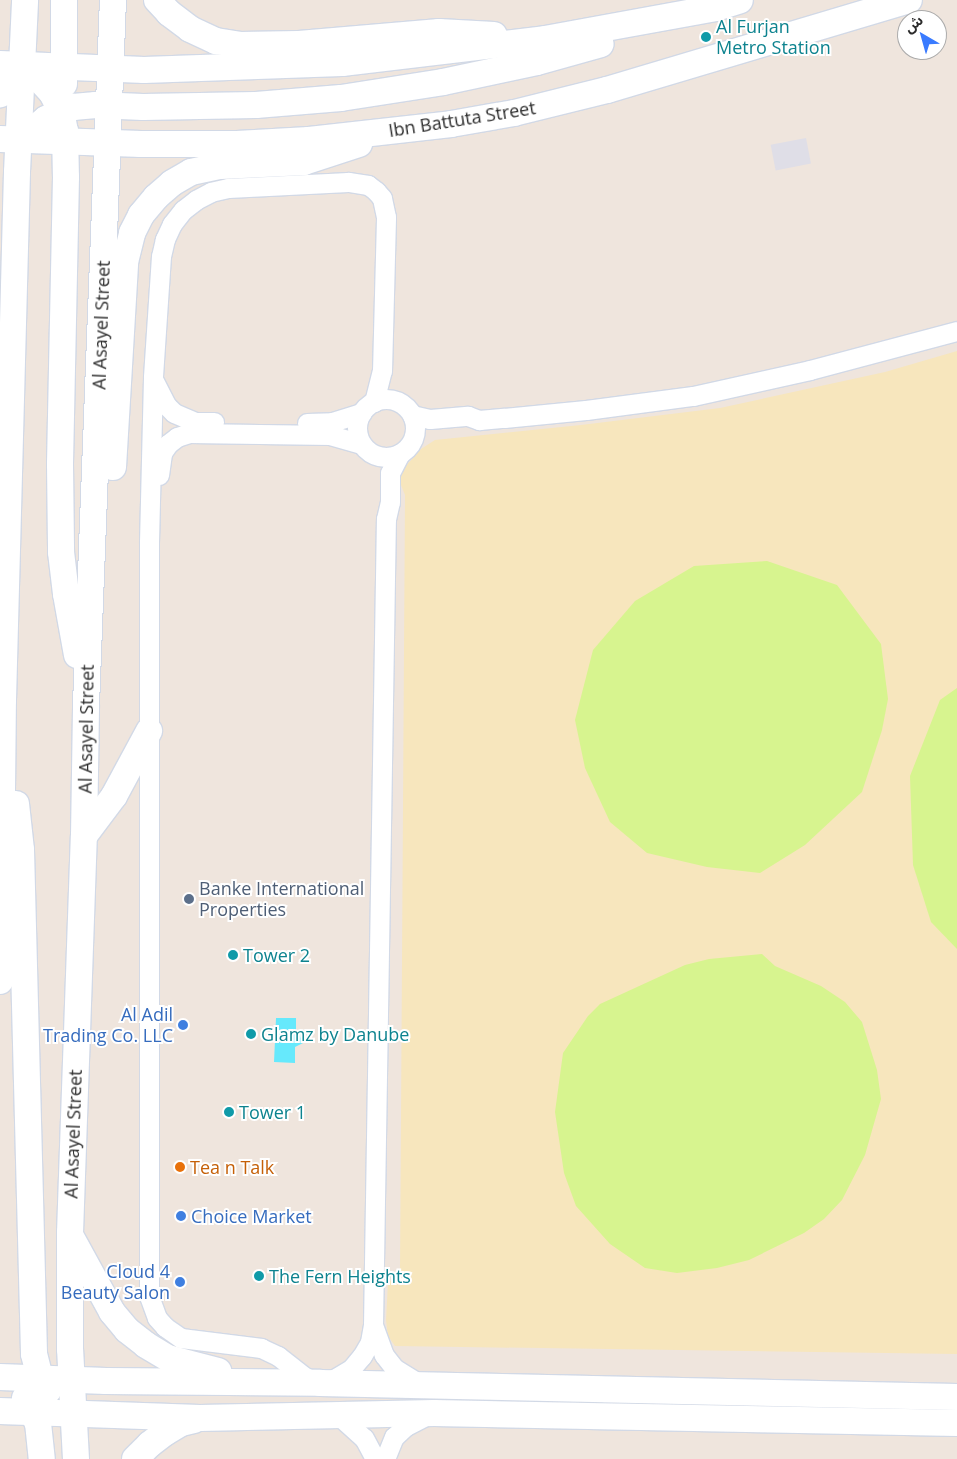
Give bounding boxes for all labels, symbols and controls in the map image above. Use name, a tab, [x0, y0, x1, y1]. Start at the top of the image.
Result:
north arrow	[897, 10, 947, 60]
text: ش	[900, 10, 926, 37]
place label: Al Furjan Metro Station	[716, 16, 831, 58]
marker: Al Furjan Metro Station	[700, 31, 712, 43]
street label: Ibn Battuta Street	[387, 97, 537, 141]
street label: Al Asayel Street	[88, 260, 114, 390]
street label: Al Asayel Street	[74, 664, 98, 794]
place label: Banke International Properties	[199, 878, 364, 921]
marker: Banke International Properties	[183, 893, 195, 905]
place label: Tower 2	[243, 944, 310, 966]
marker: Tower 2	[227, 949, 239, 961]
place label: Al Adil Trading Co. LLC	[43, 1004, 173, 1046]
marker: Al Adil Trading Co. LLC	[177, 1019, 189, 1031]
place label: Glamz by Danube	[261, 1023, 409, 1045]
marker: Glamz by Danube	[245, 1028, 257, 1040]
street label: Al Asayel Street	[60, 1069, 86, 1199]
place label: Tower 1	[239, 1101, 306, 1123]
marker: Tower 1	[223, 1106, 235, 1118]
place label: Tea n Talk	[190, 1156, 274, 1178]
marker: Tea n Talk	[174, 1161, 186, 1173]
place label: Choice Market	[191, 1205, 312, 1227]
marker: Choice Market	[175, 1210, 187, 1222]
place label: Cloud 4 Beauty Salon	[61, 1261, 170, 1304]
place label: The Fern Heights	[269, 1265, 411, 1287]
marker: The Fern Heights	[253, 1270, 265, 1282]
marker: Cloud 4 Beauty Salon	[174, 1276, 186, 1288]

